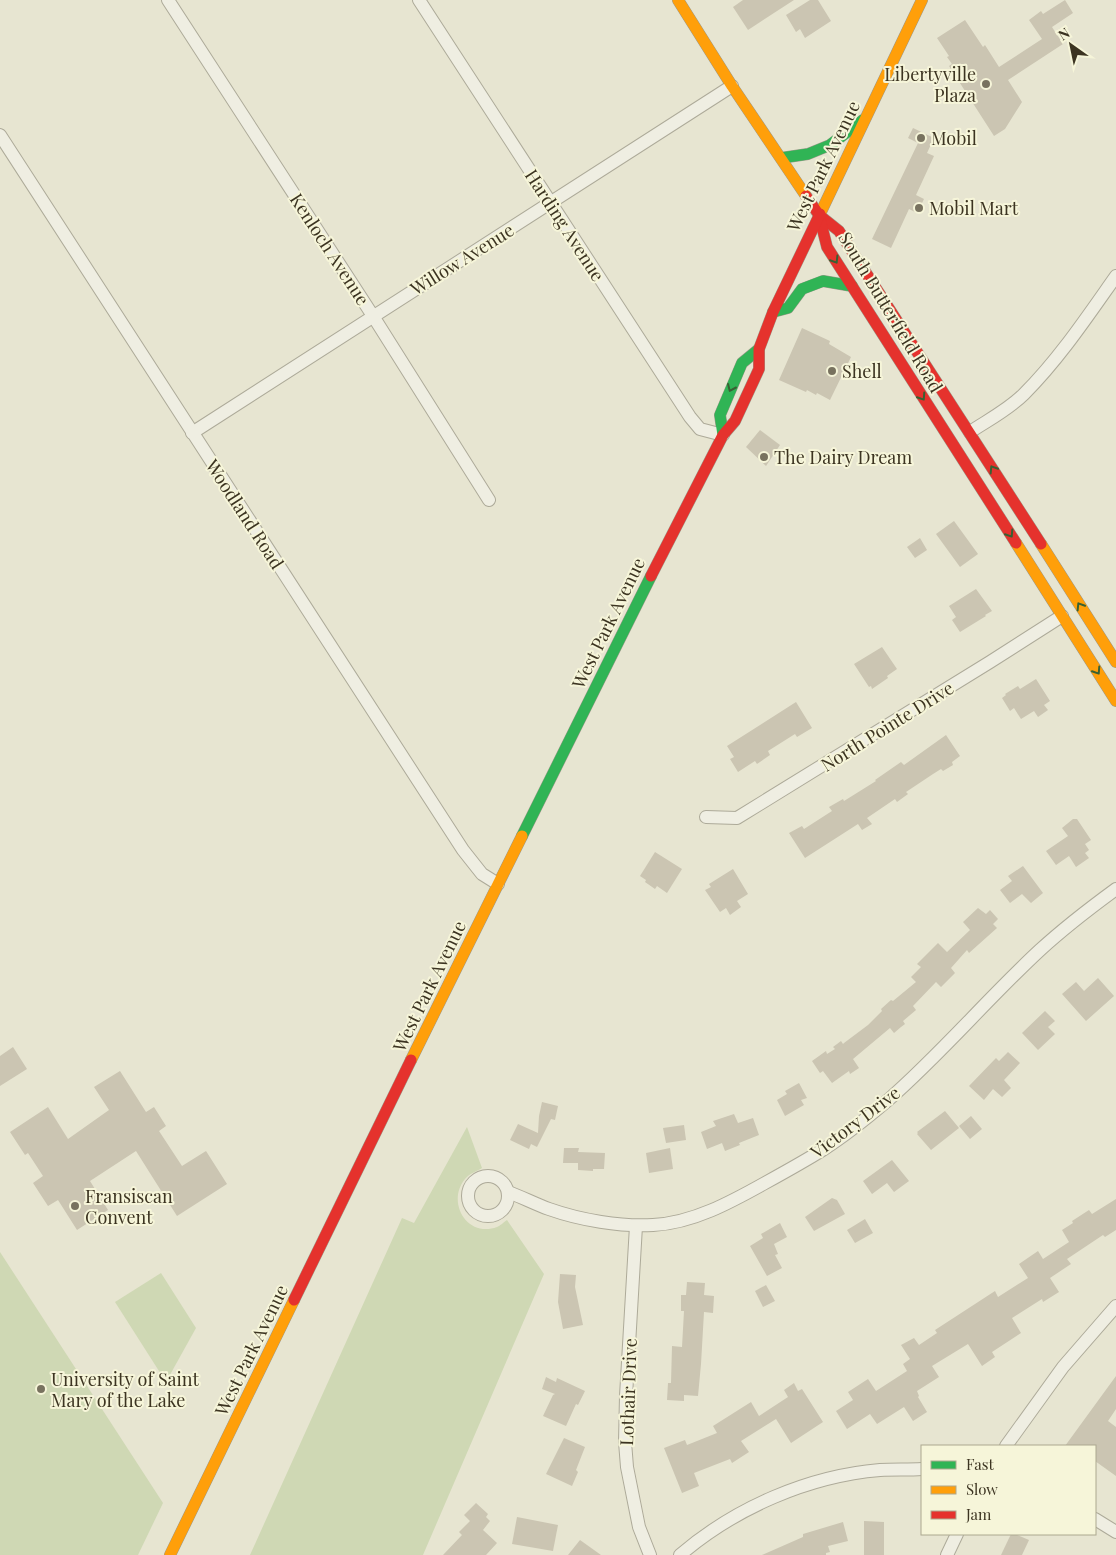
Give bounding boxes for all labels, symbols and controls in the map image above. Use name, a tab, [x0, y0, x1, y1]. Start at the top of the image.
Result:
north arrow	[1046, 20, 1096, 70]
text: N	[1054, 23, 1073, 44]
place label: Libertyville Plaza	[884, 62, 976, 107]
marker: Libertyville Plaza	[980, 78, 992, 90]
street label: West Park Avenue	[780, 97, 865, 236]
place label: Mobil	[931, 126, 977, 150]
marker: Mobil	[915, 132, 927, 144]
street label: Harding Avenue	[520, 164, 610, 286]
street label: Kenloch Avenue	[285, 188, 375, 310]
place label: Mobil Mart	[929, 196, 1019, 220]
marker: Mobil Mart	[913, 202, 925, 214]
street label: Willow Avenue	[405, 218, 518, 301]
street label: South Butterfield Road	[833, 227, 949, 397]
one-way arrow	[829, 254, 839, 263]
place label: Shell	[842, 359, 882, 383]
marker: Shell	[826, 365, 838, 377]
one-way arrow	[727, 383, 738, 392]
one-way arrow	[916, 392, 926, 401]
place label: The Dairy Dream	[774, 445, 912, 469]
marker: The Dairy Dream	[758, 451, 770, 463]
street label: Woodland Road	[200, 454, 290, 574]
one-way arrow	[990, 465, 1000, 474]
one-way arrow	[1003, 529, 1013, 538]
street label: West Park Avenue	[565, 554, 650, 693]
one-way arrow	[1077, 602, 1087, 611]
one-way arrow	[1091, 665, 1100, 675]
street label: North Pointe Drive	[816, 676, 958, 776]
street label: West Park Avenue	[386, 917, 471, 1056]
street label: Victory Drive	[805, 1080, 905, 1164]
place label: Fransiscan Convent	[85, 1184, 173, 1229]
marker: Fransiscan Convent	[69, 1200, 81, 1212]
street label: West Park Avenue	[208, 1281, 293, 1420]
street label: Lothair Drive	[614, 1338, 642, 1446]
place label: University of Saint Mary of the Lake	[51, 1367, 200, 1412]
marker: University of Saint Mary of the Lake	[35, 1383, 47, 1395]
legend	[921, 1445, 1096, 1535]
text: Fast	[966, 1454, 995, 1474]
text: Slow	[966, 1479, 998, 1499]
text: Jam	[965, 1504, 992, 1524]

